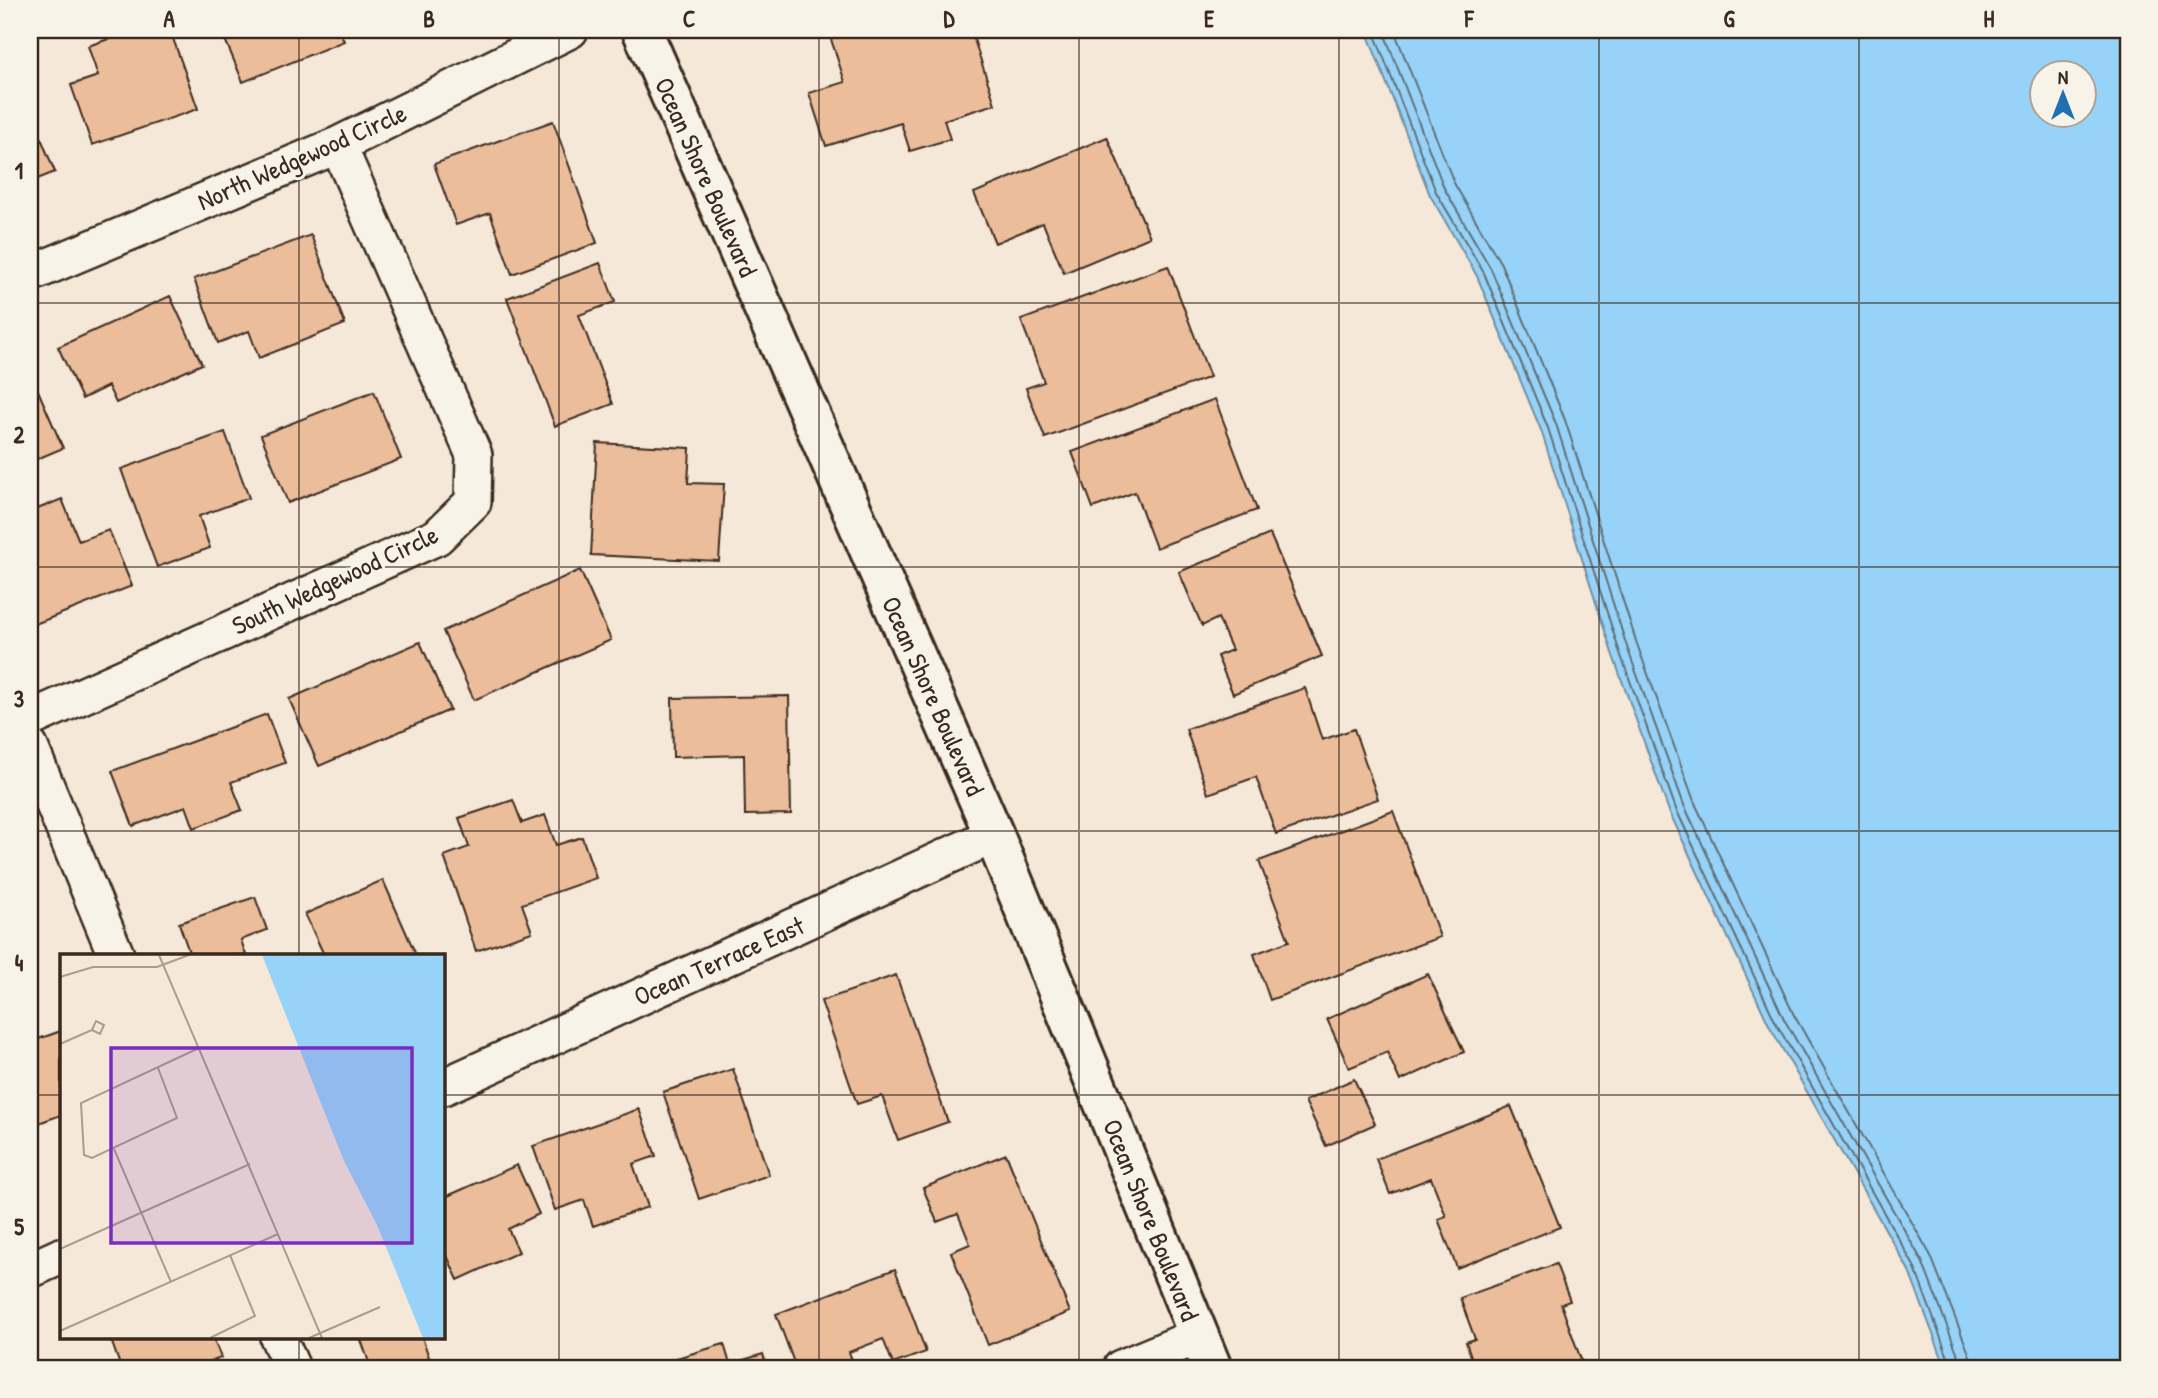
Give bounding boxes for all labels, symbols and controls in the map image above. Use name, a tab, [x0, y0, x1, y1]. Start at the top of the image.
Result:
text: A	[163, 3, 175, 34]
text: B	[423, 3, 435, 34]
text: C	[683, 3, 695, 34]
text: D	[944, 3, 956, 34]
text: E	[1204, 3, 1215, 34]
text: F	[1464, 3, 1475, 34]
text: G	[1723, 3, 1735, 34]
text: H	[1984, 3, 1995, 34]
north arrow	[2028, 60, 2098, 130]
text: N	[2058, 64, 2068, 90]
street label: Ocean Shore Boulevard	[647, 72, 766, 282]
street label: North Wedgewood Circle	[192, 95, 412, 218]
text: 1	[15, 155, 23, 186]
text: 2	[14, 419, 25, 450]
street label: South Wedgewood Circle	[226, 516, 444, 643]
street label: Ocean Shore Boulevard	[874, 591, 993, 801]
text: 3	[14, 683, 24, 714]
street label: Ocean Terrace East	[628, 907, 810, 1014]
text: 4	[15, 947, 24, 978]
inset map	[60, 954, 444, 1338]
street label: Ocean Shore Boulevard	[1095, 1114, 1208, 1326]
text: 5	[14, 1211, 24, 1242]

